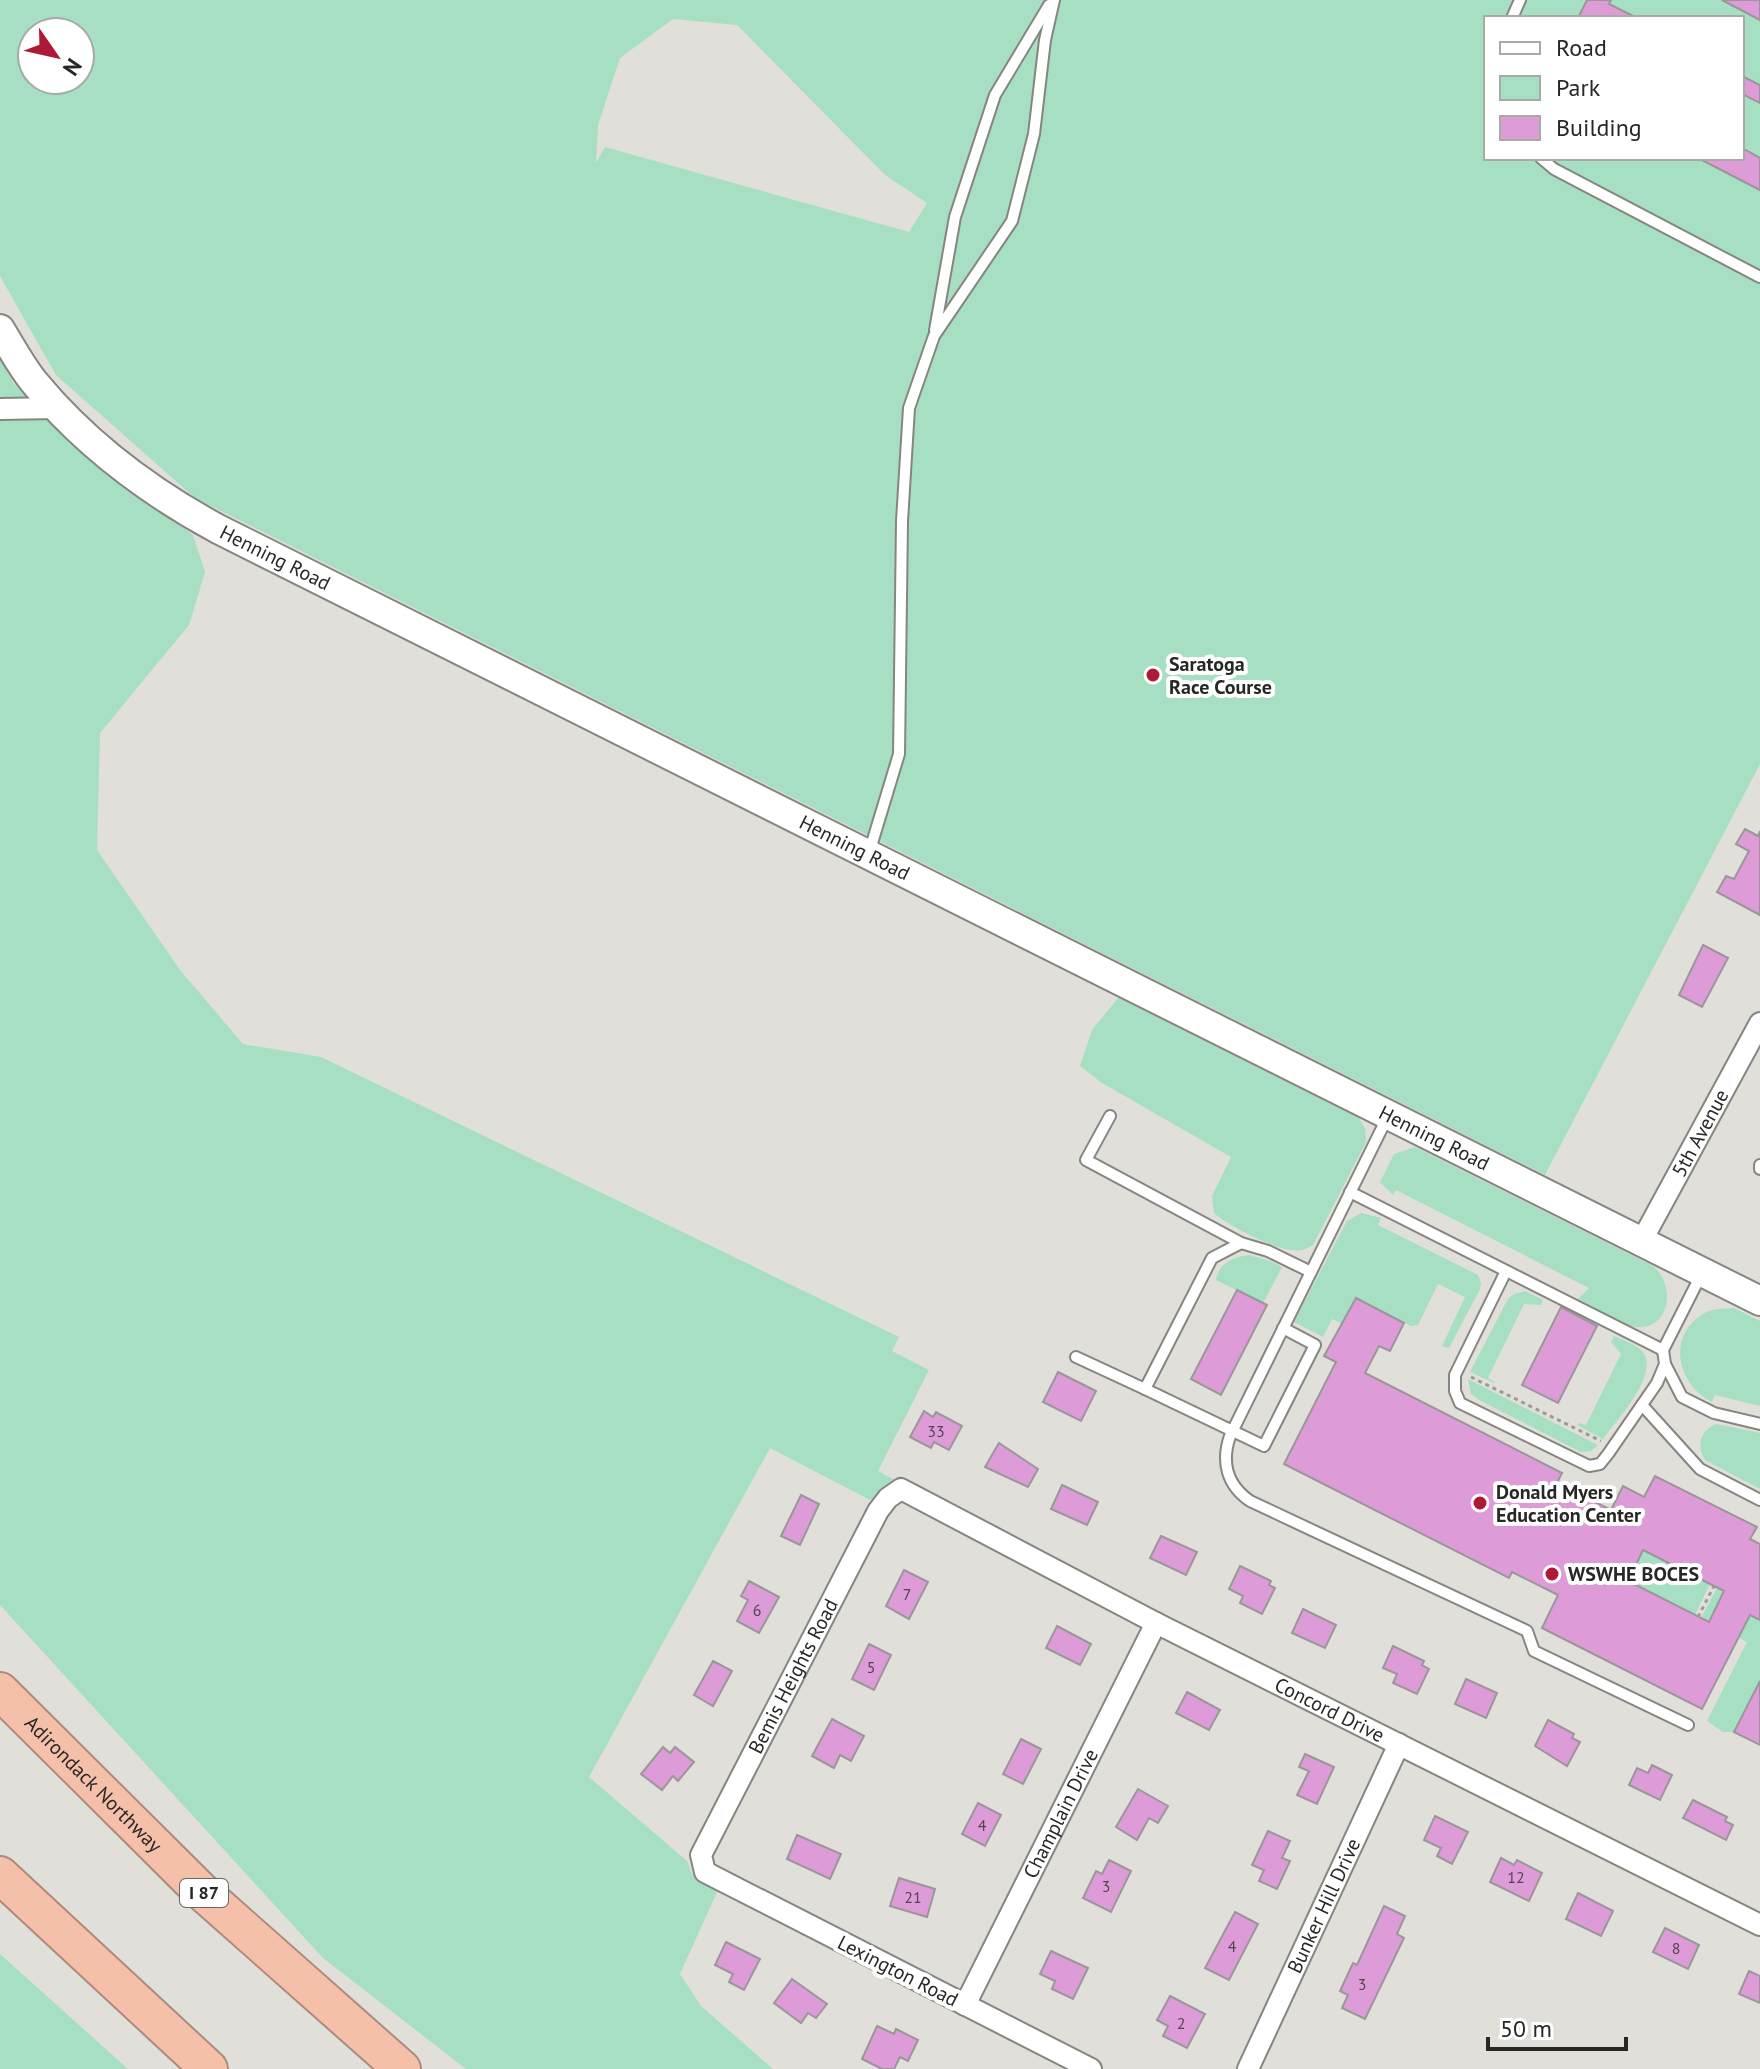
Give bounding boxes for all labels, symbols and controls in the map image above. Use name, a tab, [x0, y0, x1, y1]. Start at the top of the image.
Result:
north arrow	[16, 16, 96, 96]
legend	[1484, 16, 1744, 160]
text: Road	[1556, 32, 1607, 63]
text: N	[57, 53, 88, 81]
text: Park	[1556, 72, 1601, 103]
text: Building	[1556, 112, 1642, 143]
street label: Henning Road	[216, 519, 335, 596]
place label: Saratoga Race Course	[1169, 651, 1272, 700]
marker: Saratoga Race Course	[1144, 666, 1162, 684]
street label: Henning Road	[795, 809, 914, 886]
street label: 5th Avenue	[1666, 1085, 1735, 1181]
street label: Henning Road	[1374, 1099, 1494, 1176]
house number: 33	[927, 1421, 945, 1441]
place label: Donald Myers Education Center	[1496, 1479, 1641, 1528]
marker: Donald Myers Education Center	[1471, 1494, 1489, 1512]
place label: WSWHE BOCES	[1568, 1561, 1699, 1587]
marker: WSWHE BOCES	[1543, 1565, 1561, 1583]
house number: 7	[903, 1584, 911, 1604]
street label: Bemis Heights Road	[742, 1594, 844, 1758]
house number: 6	[753, 1600, 761, 1620]
house number: 5	[867, 1657, 875, 1677]
street label: Concord Drive	[1270, 1671, 1389, 1748]
street label: Adirondack Northway	[19, 1710, 168, 1859]
street label: Champlain Drive	[1017, 1744, 1104, 1883]
house number: 4	[978, 1815, 987, 1835]
street label: Bunker Hill Drive	[1281, 1834, 1366, 1977]
house number: 12	[1507, 1867, 1525, 1887]
house number: 3	[1102, 1876, 1110, 1896]
road number: I 87	[180, 1879, 228, 1907]
house number: 21	[904, 1887, 922, 1907]
street label: Lexington Road	[833, 1929, 963, 2013]
house number: 4	[1228, 1936, 1237, 1956]
house number: 8	[1672, 1938, 1680, 1958]
house number: 3	[1358, 1974, 1366, 1994]
scale bar	[1488, 2001, 1626, 2051]
house number: 2	[1177, 2013, 1185, 2033]
text: 50 m	[1500, 2013, 1552, 2044]

